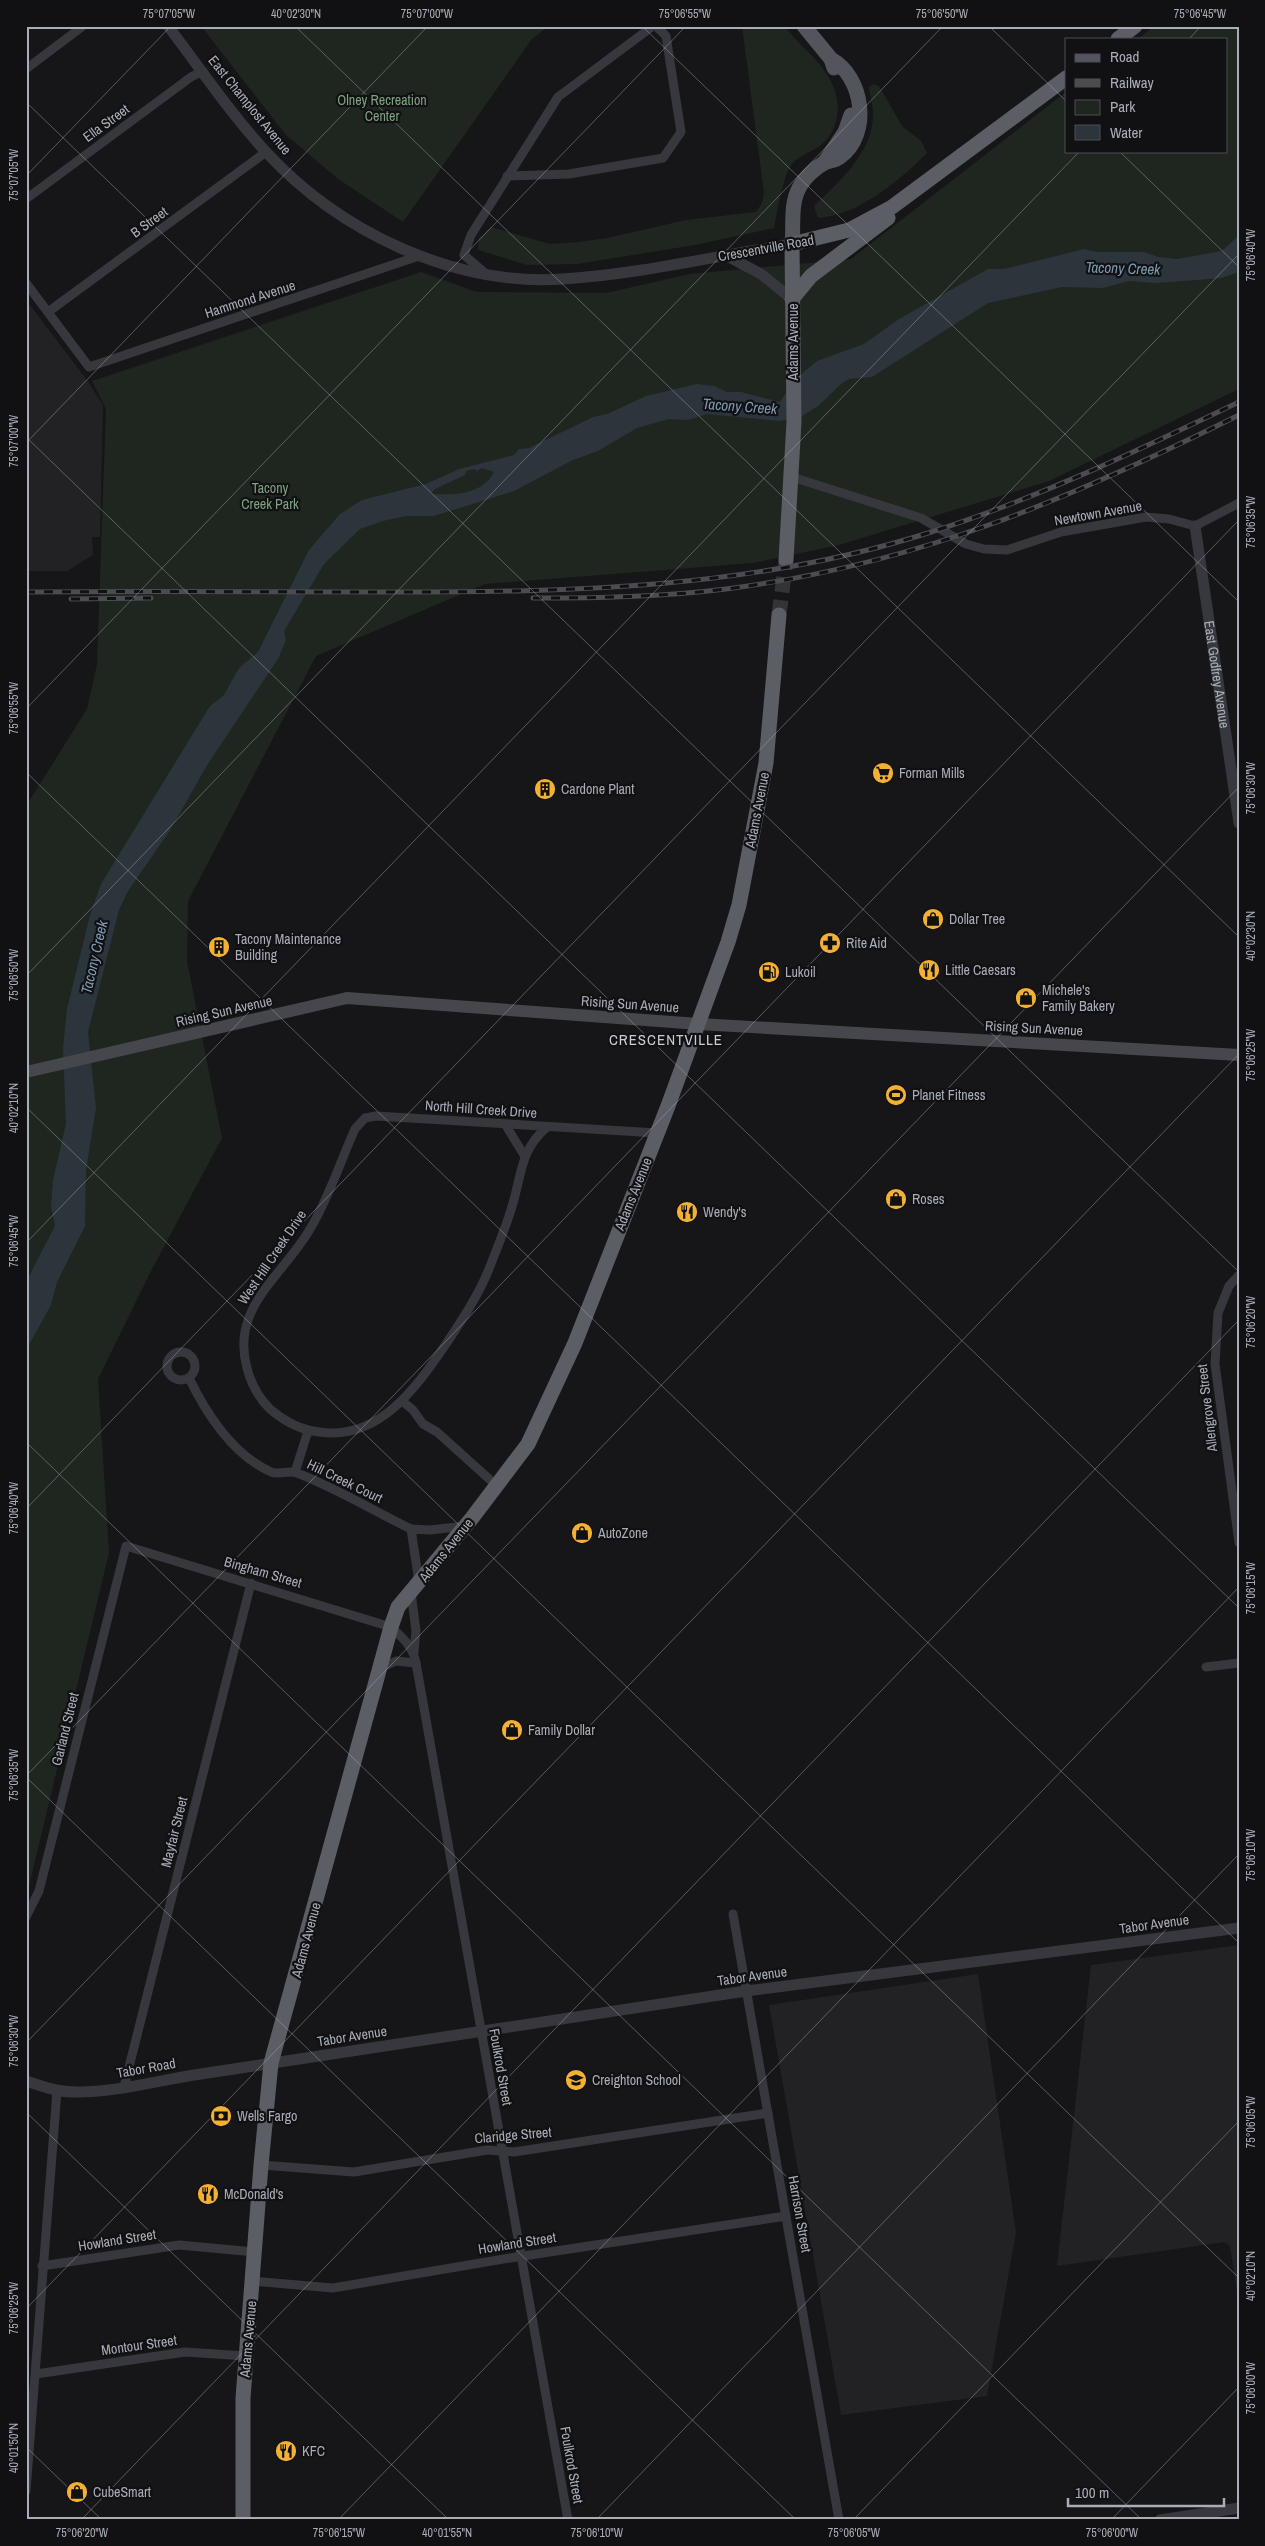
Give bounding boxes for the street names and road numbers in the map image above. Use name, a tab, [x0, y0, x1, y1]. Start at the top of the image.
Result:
street label: East Champlost Avenue	[205, 52, 295, 158]
street label: Ella Street	[79, 100, 133, 146]
street label: B Street	[127, 203, 171, 241]
street label: Crescentville Road	[717, 231, 815, 265]
street label: Hammond Avenue	[202, 276, 298, 322]
street label: Adams Avenue	[784, 303, 802, 382]
street label: Newtown Avenue	[1053, 496, 1143, 530]
street label: East Godfrey Avenue	[1200, 619, 1234, 729]
street label: Adams Avenue	[741, 770, 773, 851]
street label: Rising Sun Avenue	[174, 991, 274, 1031]
street label: Rising Sun Avenue	[580, 992, 680, 1016]
street label: Rising Sun Avenue	[985, 1016, 1083, 1040]
street label: North Hill Creek Drive	[424, 1096, 538, 1122]
street label: Adams Avenue	[610, 1155, 656, 1234]
street label: West Hill Creek Drive	[234, 1206, 310, 1308]
street label: Allengrove Street	[1193, 1363, 1221, 1454]
street label: Hill Creek Court	[304, 1455, 386, 1507]
street label: Adams Avenue	[414, 1514, 477, 1586]
street label: Bingham Street	[222, 1552, 304, 1592]
street label: Garland Street	[47, 1691, 83, 1767]
street label: Mayfair Street	[157, 1795, 191, 1869]
street label: Adams Avenue	[287, 1900, 325, 1980]
street label: Tabor Avenue	[1118, 1910, 1190, 1938]
street label: Tabor Avenue	[716, 1962, 788, 1990]
street label: Tabor Avenue	[316, 2022, 388, 2050]
street label: Foulkrod Street	[485, 2027, 517, 2107]
street label: Tabor Road	[115, 2054, 177, 2082]
street label: Claridge Street	[474, 2123, 552, 2147]
street label: Harrison Street	[784, 2174, 816, 2254]
street label: Howland Street	[77, 2225, 157, 2255]
street label: Howland Street	[477, 2228, 557, 2258]
street label: Adams Avenue	[236, 2300, 260, 2379]
street label: Montour Street	[100, 2331, 178, 2359]
street label: Foulkrod Street	[556, 2425, 588, 2505]

